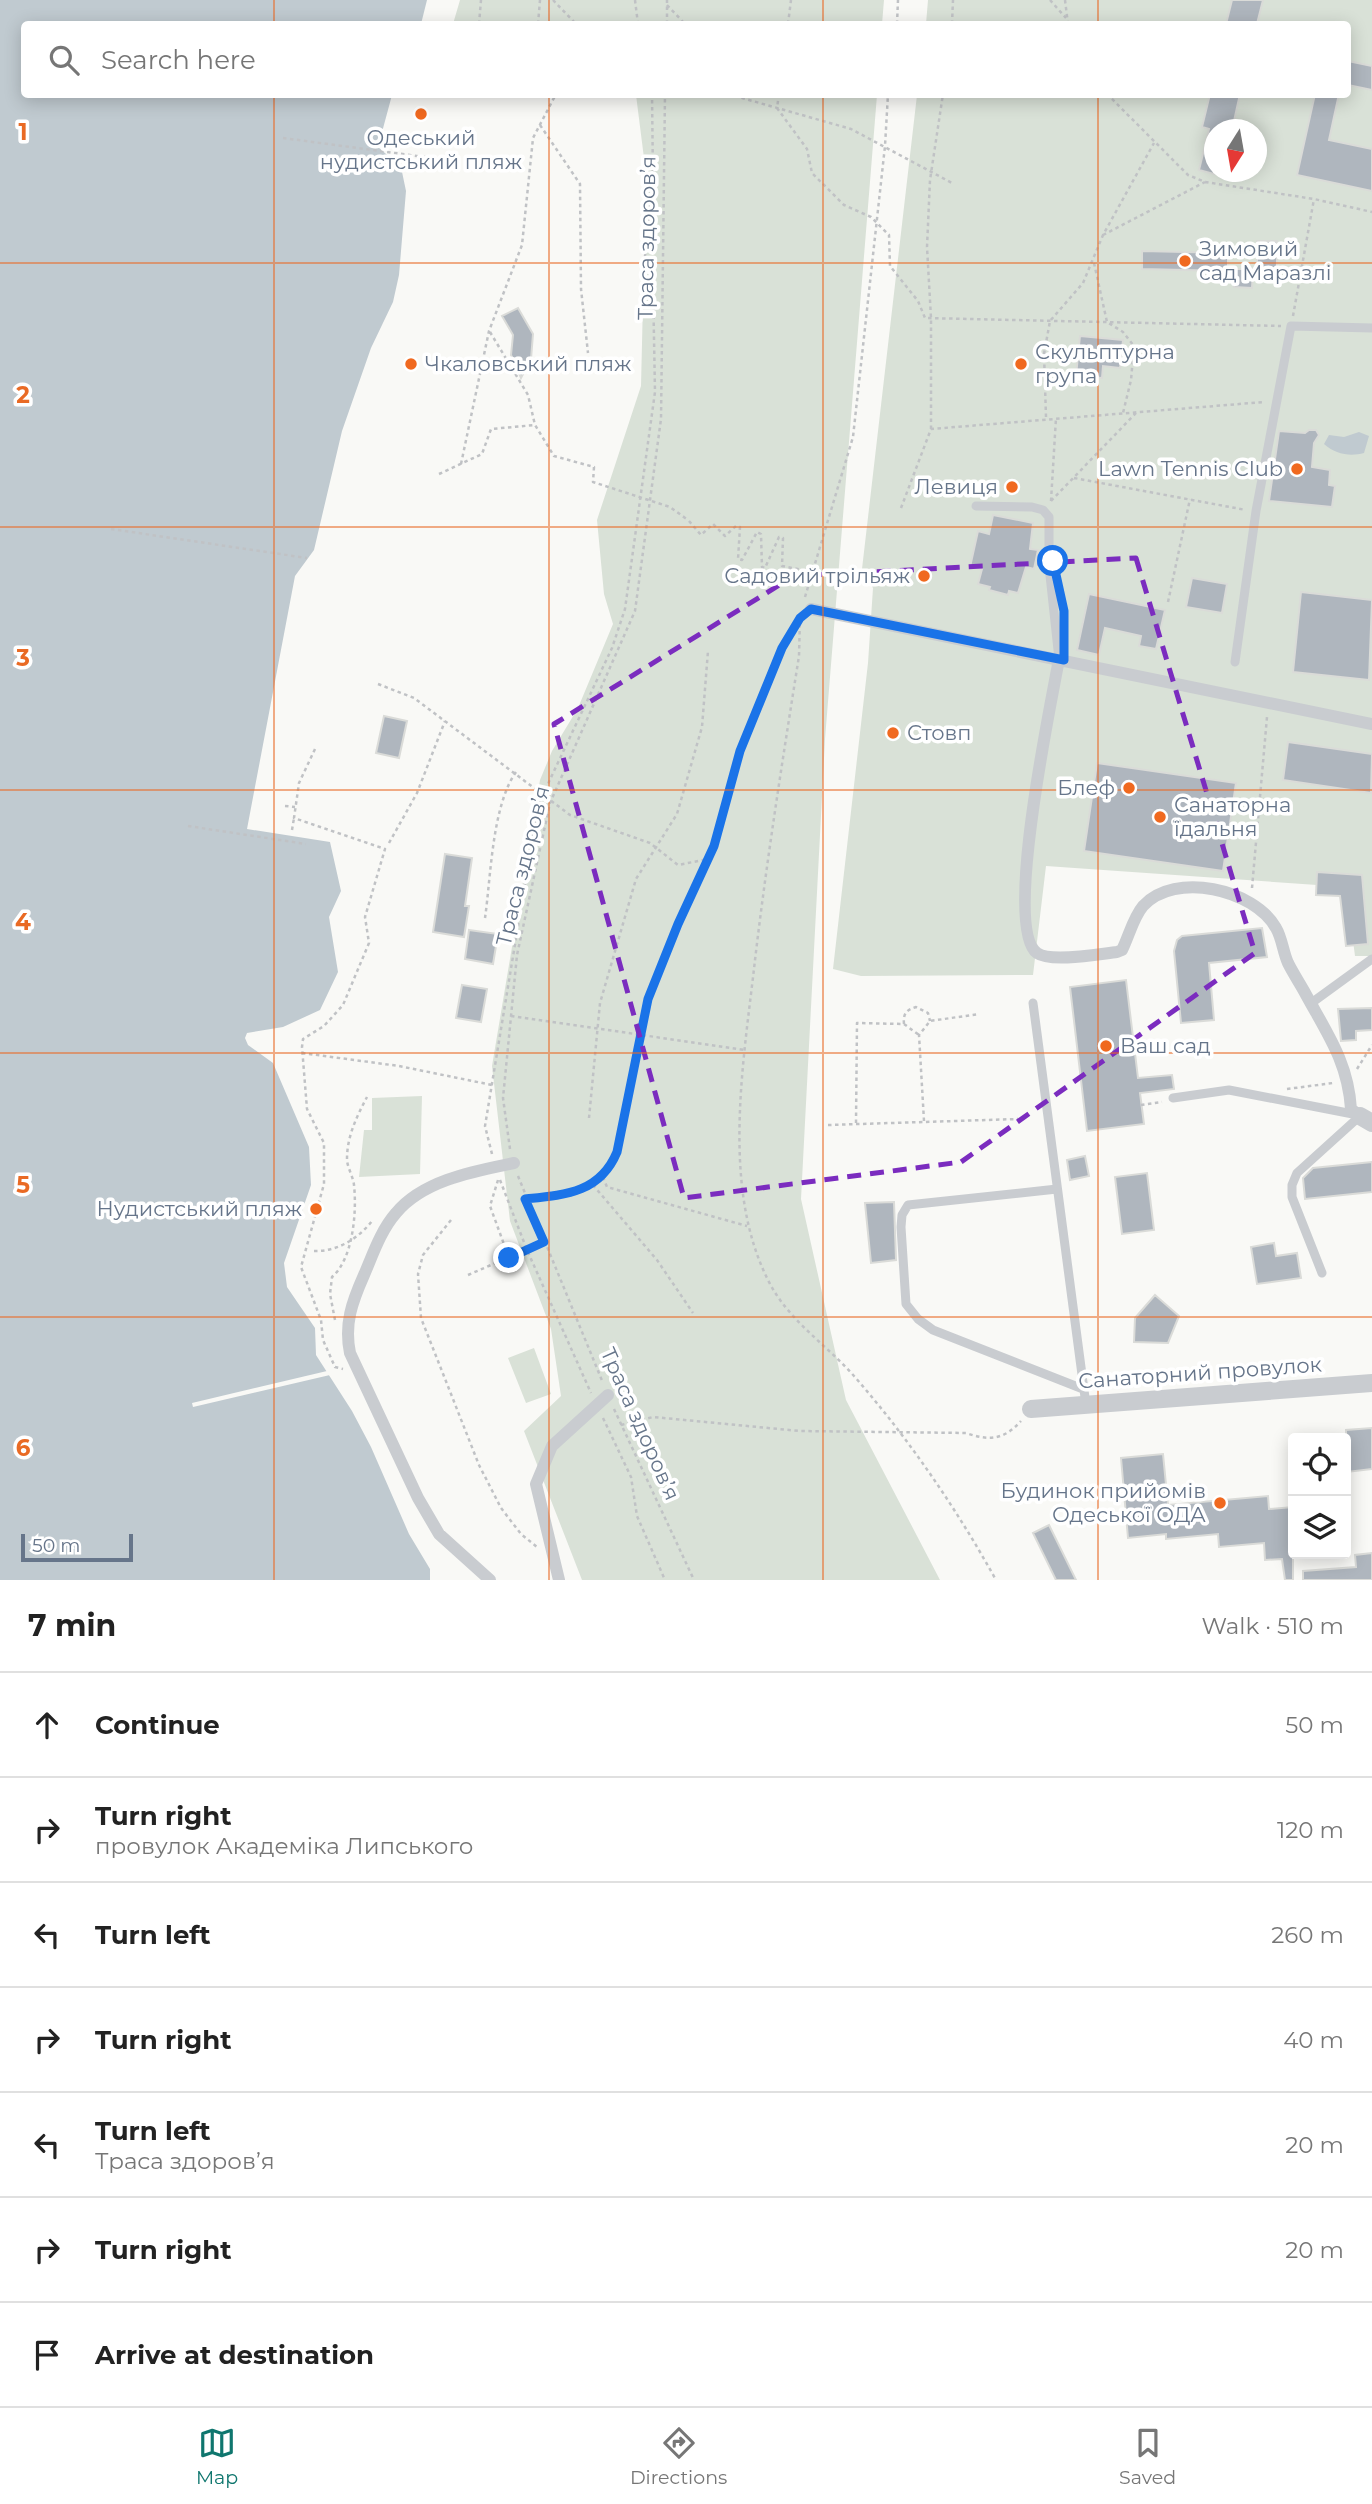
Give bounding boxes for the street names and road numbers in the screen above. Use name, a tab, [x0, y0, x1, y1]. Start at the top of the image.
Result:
street label: Траса здоров’я	[633, 156, 660, 320]
street label: Траса здоров’я	[491, 783, 555, 949]
street label: Траса здоров’я	[596, 1344, 685, 1504]
street label: Санаторний провулок	[1077, 1352, 1323, 1393]

